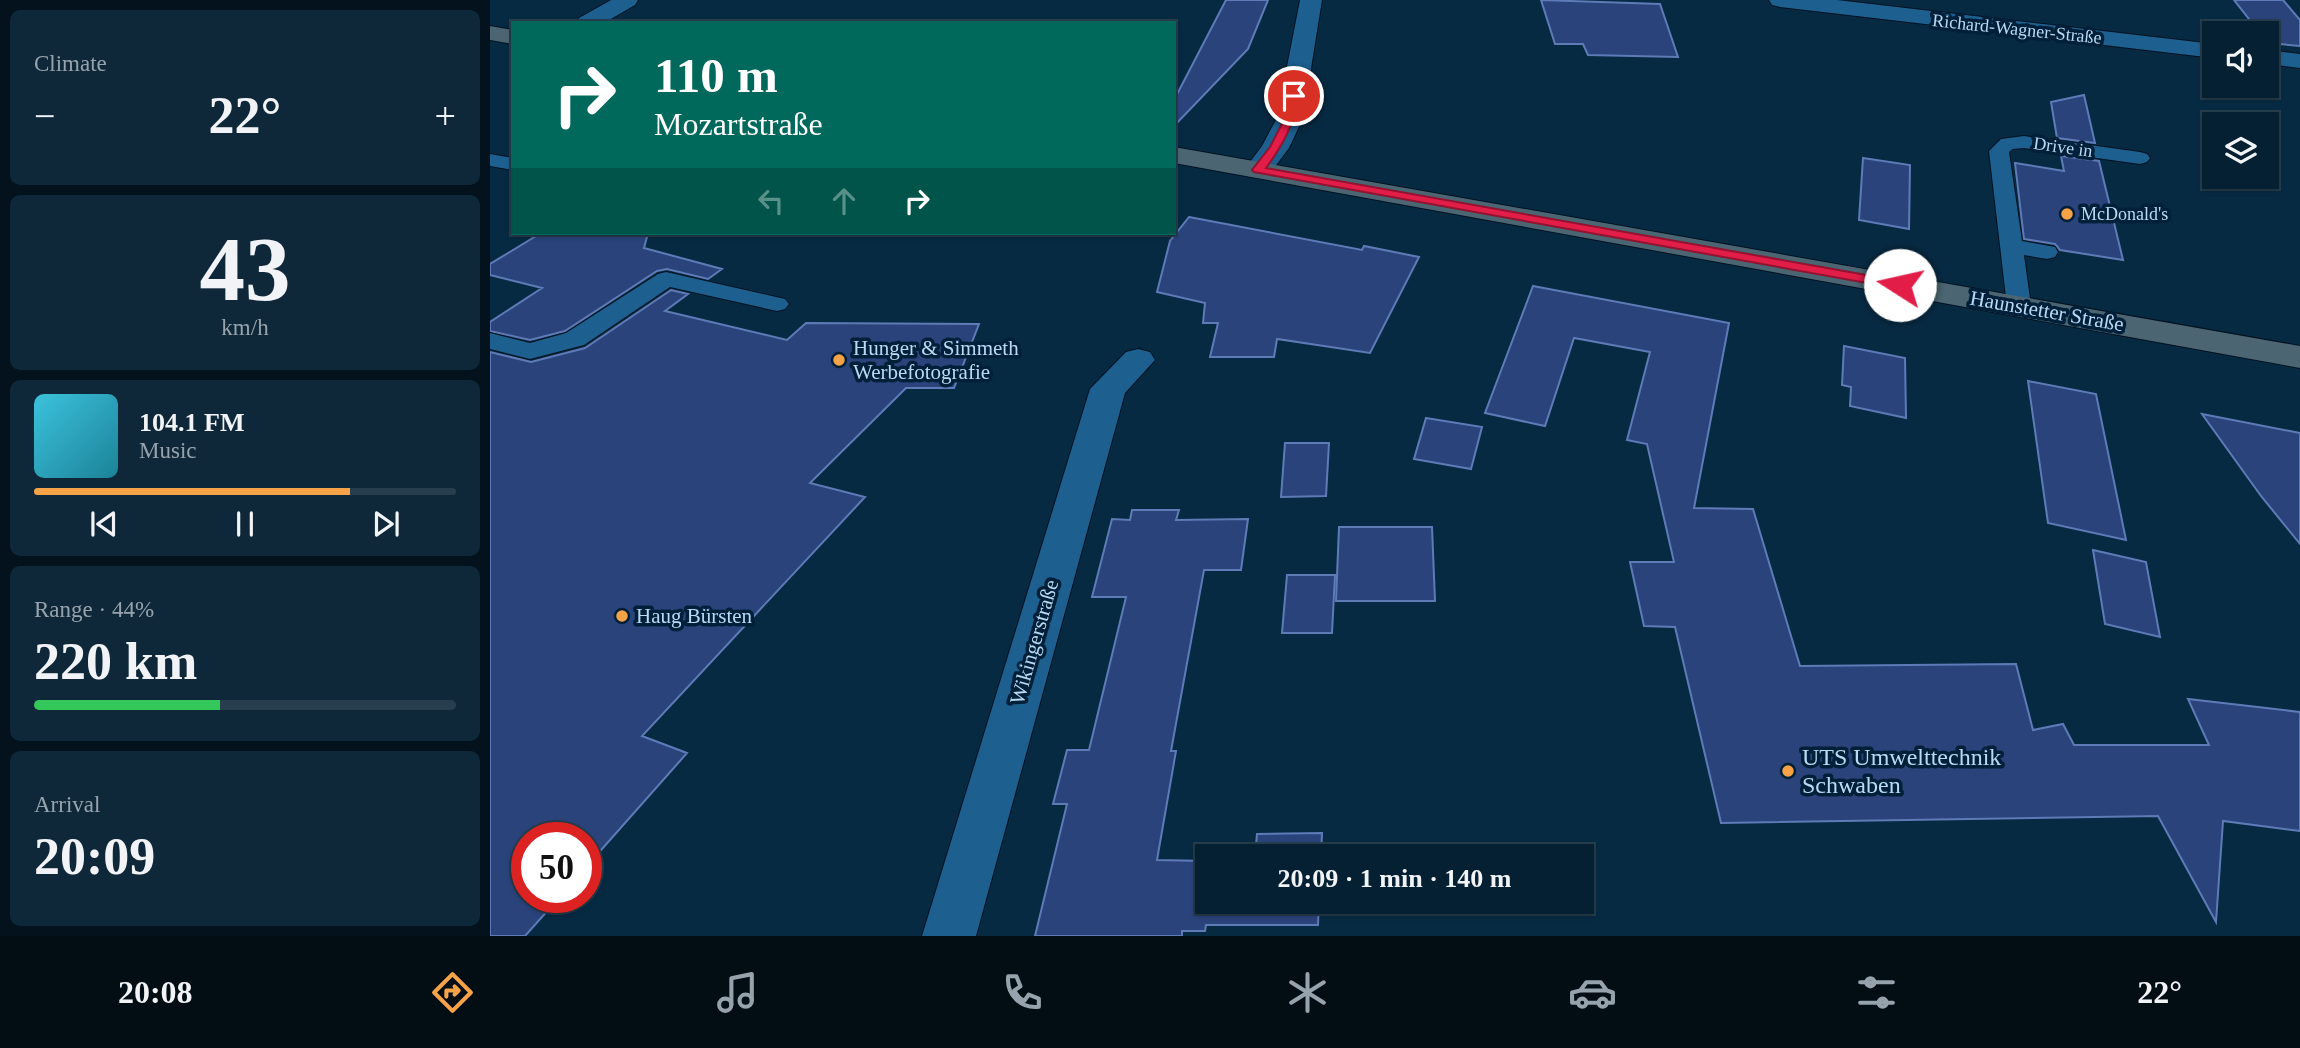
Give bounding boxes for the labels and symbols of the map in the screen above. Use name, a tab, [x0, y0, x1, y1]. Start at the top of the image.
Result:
street label: Richard-Wagner-Straße	[1931, 10, 2103, 48]
pin	[1264, 66, 1324, 126]
street label: Drive in	[2032, 133, 2094, 161]
place label: McDonald's	[2081, 204, 2168, 224]
marker: McDonald's	[2059, 206, 2075, 222]
position arrow	[1863, 248, 1937, 322]
street label: Haunstetter Straße	[1968, 286, 2126, 336]
place label: Hunger & Simmeth Werbefotografie	[853, 336, 1019, 384]
marker: Hunger & Simmeth Werbefotografie	[831, 352, 847, 368]
street label: Wikingerstraße	[1005, 577, 1063, 707]
place label: Haug Bürsten	[636, 604, 753, 628]
marker: Haug Bürsten	[614, 608, 630, 624]
place label: UTS Umwelttechnik Schwaben	[1802, 744, 2001, 798]
marker: UTS Umwelttechnik Schwaben	[1780, 763, 1796, 779]
speed limit sign: 50	[511, 822, 602, 913]

